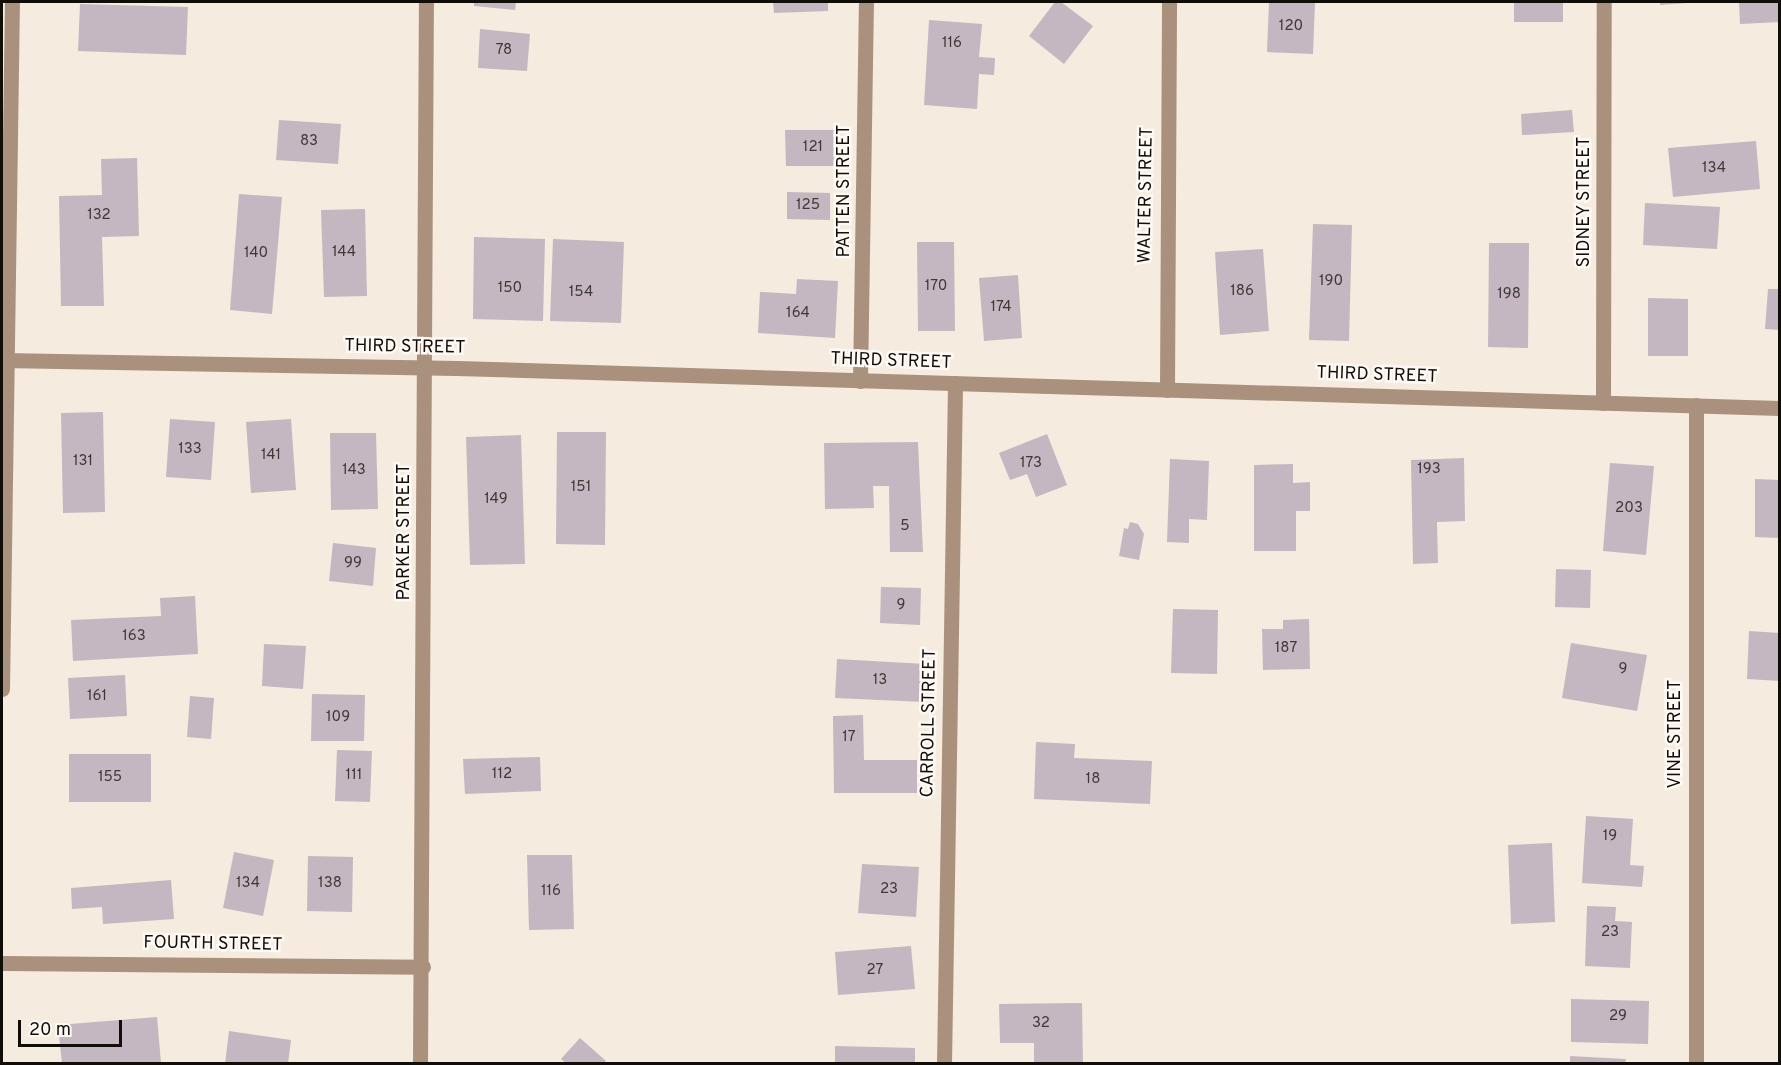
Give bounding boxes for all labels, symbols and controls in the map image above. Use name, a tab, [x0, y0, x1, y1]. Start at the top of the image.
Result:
house number: 120	[1279, 18, 1303, 36]
house number: 116	[942, 35, 962, 53]
house number: 78	[496, 42, 512, 60]
street label: PATTEN STREET	[834, 124, 856, 258]
street label: WALTER STREET	[1135, 126, 1159, 264]
house number: 83	[300, 133, 318, 151]
street label: SIDNEY STREET	[1574, 136, 1596, 268]
house number: 121	[803, 139, 823, 157]
house number: 134	[1702, 160, 1726, 178]
house number: 125	[796, 197, 820, 215]
house number: 132	[87, 207, 111, 225]
house number: 144	[332, 244, 356, 262]
house number: 140	[244, 245, 268, 263]
house number: 190	[1319, 273, 1343, 291]
house number: 170	[925, 278, 947, 296]
house number: 150	[498, 280, 522, 298]
house number: 186	[1230, 283, 1254, 301]
house number: 154	[569, 284, 593, 302]
house number: 198	[1497, 286, 1521, 304]
house number: 174	[990, 299, 1012, 317]
house number: 164	[786, 305, 810, 323]
street label: THIRD STREET	[344, 336, 466, 360]
street label: THIRD STREET	[830, 349, 952, 375]
street label: THIRD STREET	[1316, 363, 1438, 389]
house number: 133	[178, 441, 202, 459]
house number: 141	[261, 447, 281, 465]
house number: 131	[73, 453, 93, 471]
house number: 173	[1020, 455, 1042, 473]
house number: 193	[1417, 461, 1441, 479]
house number: 143	[342, 462, 366, 480]
street label: PARKER STREET	[394, 464, 416, 600]
house number: 151	[571, 479, 591, 497]
house number: 149	[484, 491, 508, 509]
house number: 203	[1615, 500, 1643, 518]
house number: 5	[900, 518, 910, 536]
house number: 99	[344, 555, 362, 573]
house number: 9	[897, 597, 905, 615]
house number: 163	[122, 628, 146, 646]
house number: 187	[1275, 640, 1297, 658]
street label: CARROLL STREET	[918, 648, 942, 798]
house number: 9	[1619, 661, 1627, 679]
house number: 13	[873, 672, 887, 690]
street label: VINE STREET	[1665, 679, 1687, 789]
house number: 161	[87, 688, 107, 706]
house number: 109	[326, 709, 350, 727]
house number: 17	[842, 729, 856, 747]
house number: 112	[492, 766, 512, 784]
house number: 111	[346, 767, 362, 785]
house number: 155	[98, 769, 122, 787]
house number: 18	[1086, 771, 1100, 789]
house number: 19	[1603, 828, 1617, 846]
house number: 134	[236, 875, 260, 893]
house number: 138	[318, 875, 342, 893]
house number: 23	[880, 881, 898, 899]
house number: 116	[541, 883, 561, 901]
house number: 23	[1601, 924, 1619, 942]
street label: FOURTH STREET	[143, 933, 283, 957]
house number: 27	[867, 962, 883, 980]
scale bar	[21, 1008, 124, 1046]
house number: 29	[1609, 1008, 1627, 1026]
house number: 32	[1032, 1015, 1050, 1033]
text: 20 m	[29, 1019, 71, 1042]

